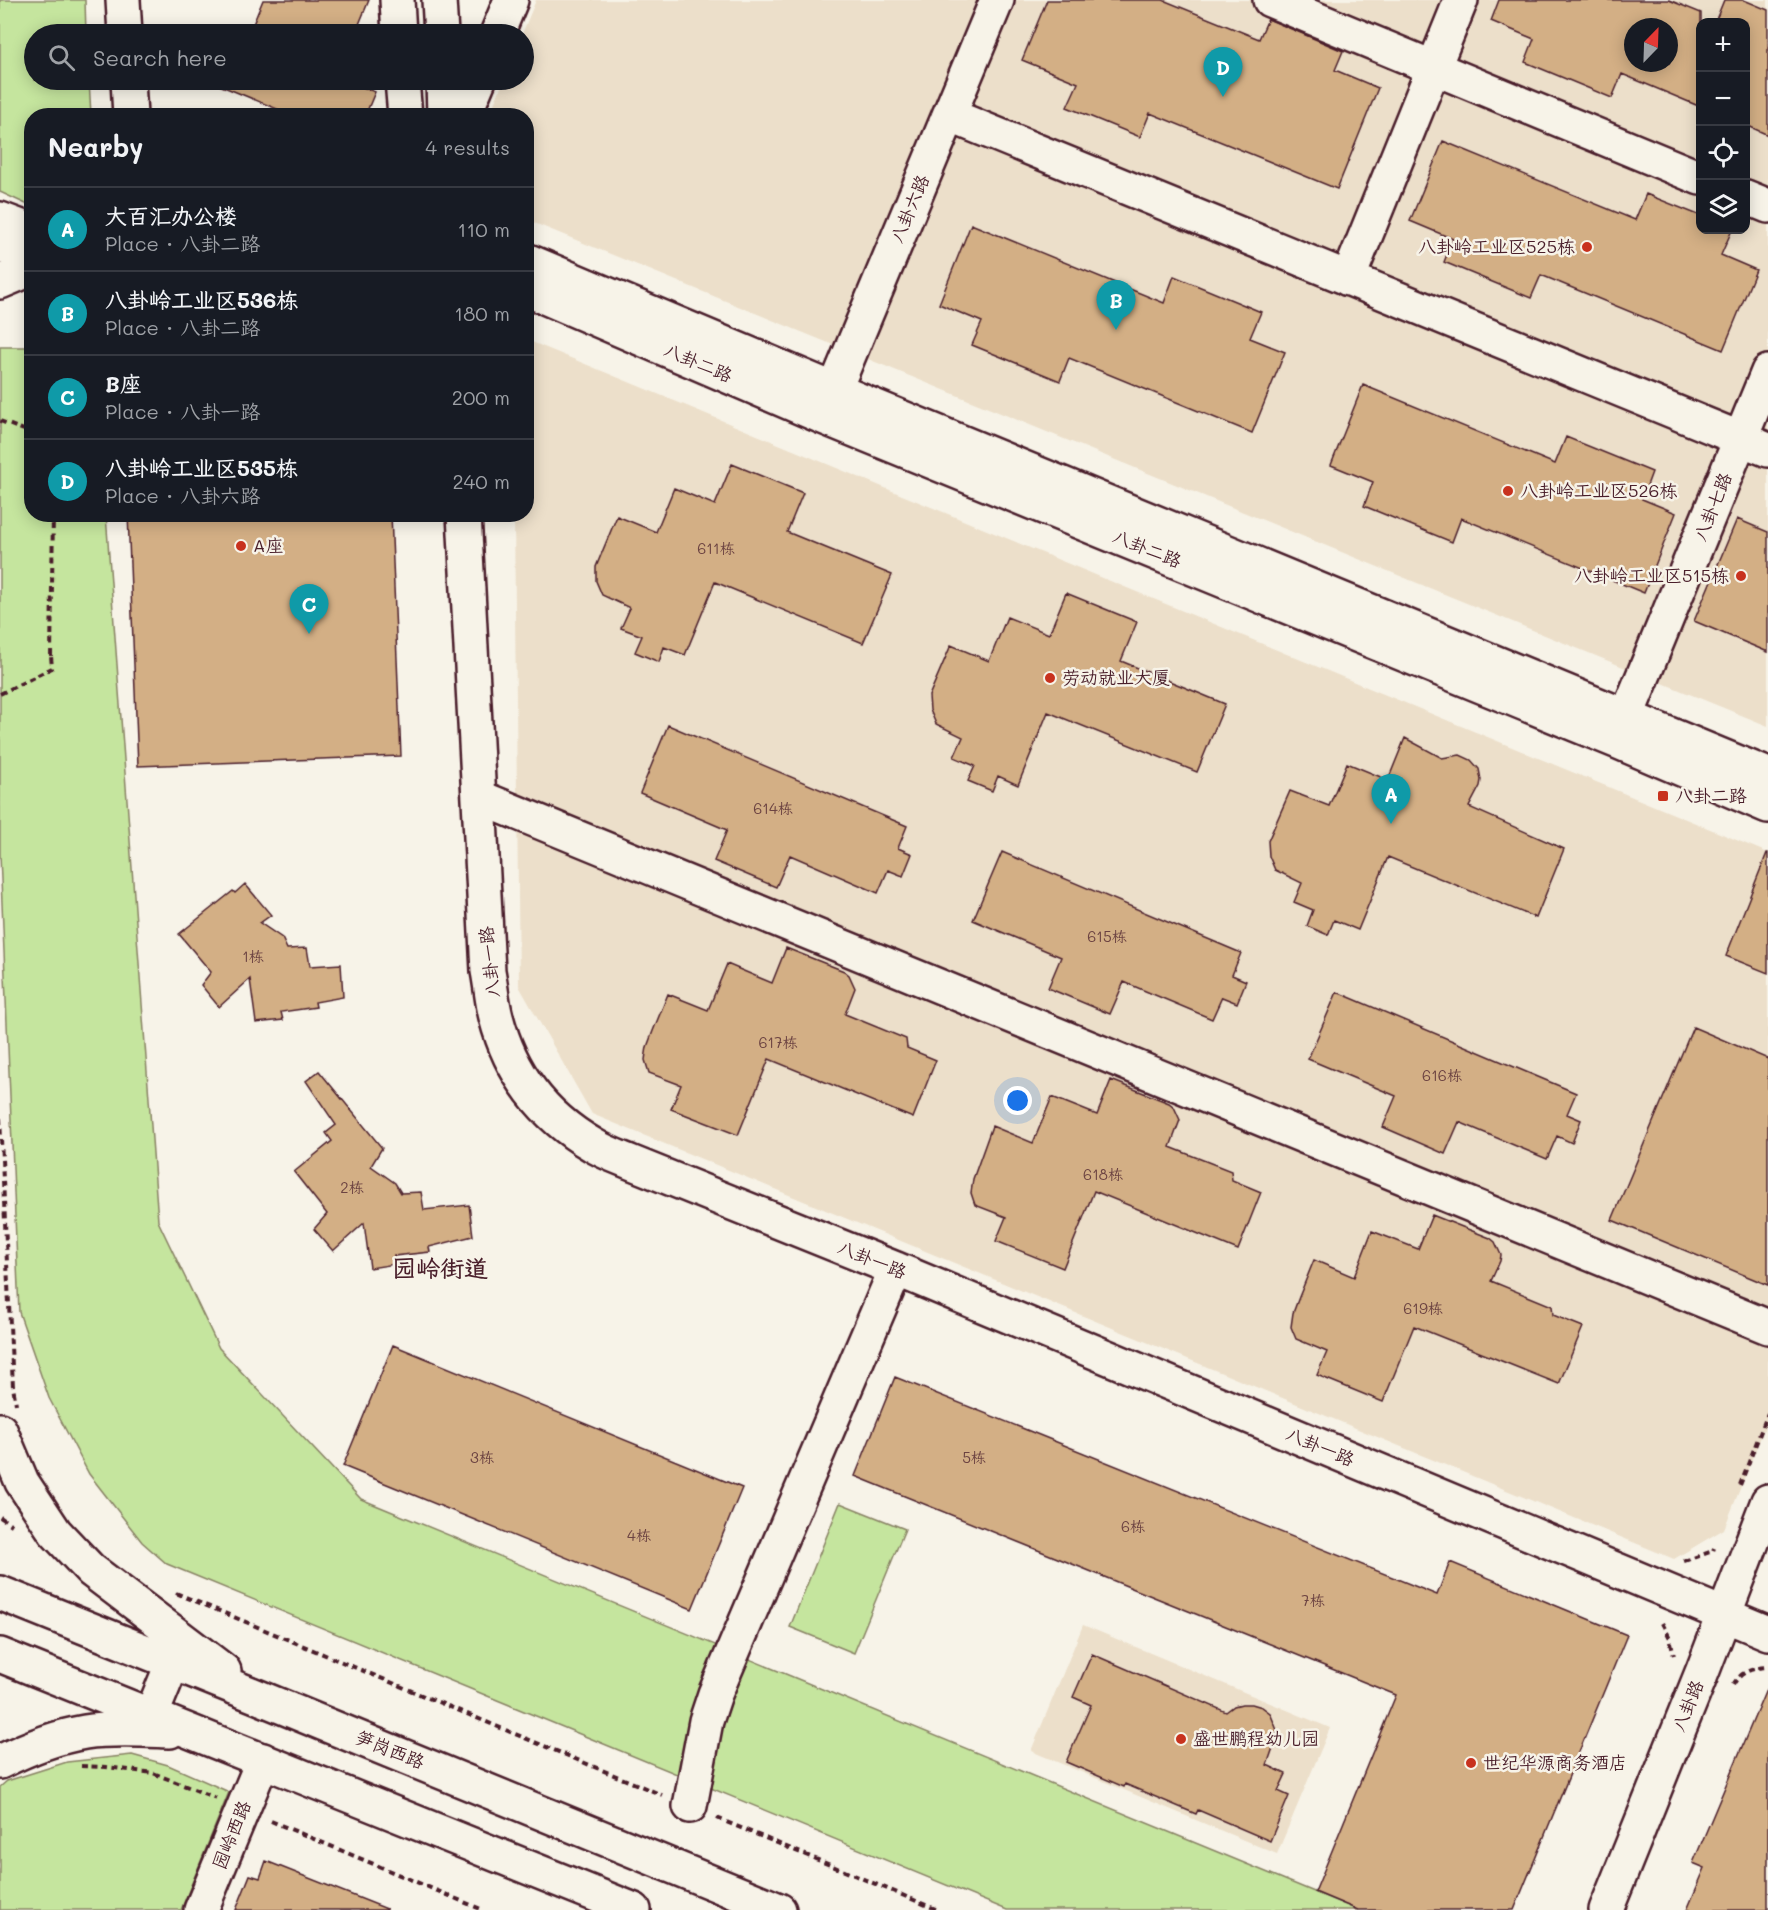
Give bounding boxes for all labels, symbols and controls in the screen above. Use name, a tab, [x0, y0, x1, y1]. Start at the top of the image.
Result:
north arrow	[1624, 18, 1678, 72]
map controls	[1696, 18, 1750, 234]
button: +	[1696, 18, 1750, 72]
search box	[24, 24, 534, 90]
icon: search	[45, 41, 78, 74]
text: Search here	[93, 43, 227, 72]
pin: D	[1204, 48, 1242, 97]
button: −	[1696, 72, 1750, 126]
button: locate	[1696, 126, 1750, 180]
text: Nearby	[48, 130, 143, 164]
text: 4 results	[425, 134, 510, 160]
street label: 八卦六路	[884, 171, 934, 246]
button: layers	[1696, 180, 1750, 234]
text: 大百汇办公楼	[105, 201, 237, 230]
text: A	[61, 216, 74, 242]
text: 110 m	[457, 216, 510, 242]
text: Place · 八卦二路	[105, 230, 260, 256]
place label: 八卦岭工业区525栋	[1418, 234, 1575, 258]
marker: 八卦岭工业区525栋	[1580, 240, 1594, 254]
pin: B	[1096, 280, 1136, 330]
text: 八卦岭工业区536栋	[105, 285, 298, 314]
text: B	[61, 300, 74, 326]
text: 180 m	[454, 300, 510, 326]
text: Place · 八卦二路	[105, 314, 260, 340]
street label: 八卦二路	[661, 337, 736, 387]
text: B座	[105, 369, 142, 398]
text: C	[60, 384, 75, 410]
text: 200 m	[452, 384, 510, 410]
text: Place · 八卦一路	[105, 398, 260, 424]
text: 八卦岭工业区535栋	[105, 453, 298, 482]
text: D	[60, 468, 75, 494]
text: 240 m	[452, 468, 510, 494]
street label: 八卦七路	[1687, 469, 1737, 544]
place label: 八卦岭工业区526栋	[1520, 478, 1677, 502]
text: Place · 八卦六路	[105, 482, 260, 508]
marker: 八卦岭工业区526栋	[1501, 484, 1515, 498]
street label: 八卦二路	[1110, 523, 1185, 573]
place label: A座	[253, 533, 283, 557]
house number: 611栋	[697, 538, 735, 558]
marker: A座	[234, 539, 248, 553]
place label: 八卦岭工业区515栋	[1574, 563, 1729, 587]
marker: 八卦岭工业区515栋	[1734, 569, 1748, 583]
pin: C	[290, 584, 328, 634]
place label: 劳动就业大厦	[1062, 665, 1170, 689]
marker: 劳动就业大厦	[1043, 671, 1057, 685]
pin: A	[1372, 774, 1410, 824]
place label: 八卦二路	[1675, 783, 1747, 807]
marker: 八卦二路	[1656, 789, 1670, 803]
house number: 614栋	[753, 798, 793, 818]
street label: 八卦一路	[473, 925, 505, 999]
house number: 615栋	[1087, 926, 1127, 946]
house number: 1栋	[242, 946, 264, 966]
house number: 617栋	[758, 1032, 798, 1052]
house number: 616栋	[1422, 1065, 1462, 1085]
your location	[1003, 1086, 1032, 1115]
house number: 618栋	[1083, 1164, 1123, 1184]
house number: 2栋	[340, 1177, 364, 1197]
street label: 八卦一路	[835, 1234, 910, 1284]
district label: 园岭街道	[392, 1252, 488, 1283]
house number: 619栋	[1403, 1298, 1443, 1318]
street label: 八卦一路	[1283, 1421, 1358, 1471]
house number: 3栋	[470, 1447, 494, 1467]
house number: 5栋	[962, 1447, 986, 1467]
house number: 6栋	[1121, 1516, 1145, 1536]
house number: 4栋	[627, 1525, 651, 1545]
house number: 7栋	[1301, 1590, 1325, 1610]
street label: 八卦路	[1666, 1676, 1708, 1735]
street label: 笋岗西路	[353, 1724, 428, 1774]
place label: 盛世鹏程幼儿园	[1193, 1726, 1319, 1750]
marker: 盛世鹏程幼儿园	[1174, 1732, 1188, 1746]
place label: 世纪华源商务酒店	[1483, 1750, 1627, 1774]
marker: 世纪华源商务酒店	[1464, 1756, 1478, 1770]
street label: 园岭西路	[206, 1797, 256, 1872]

